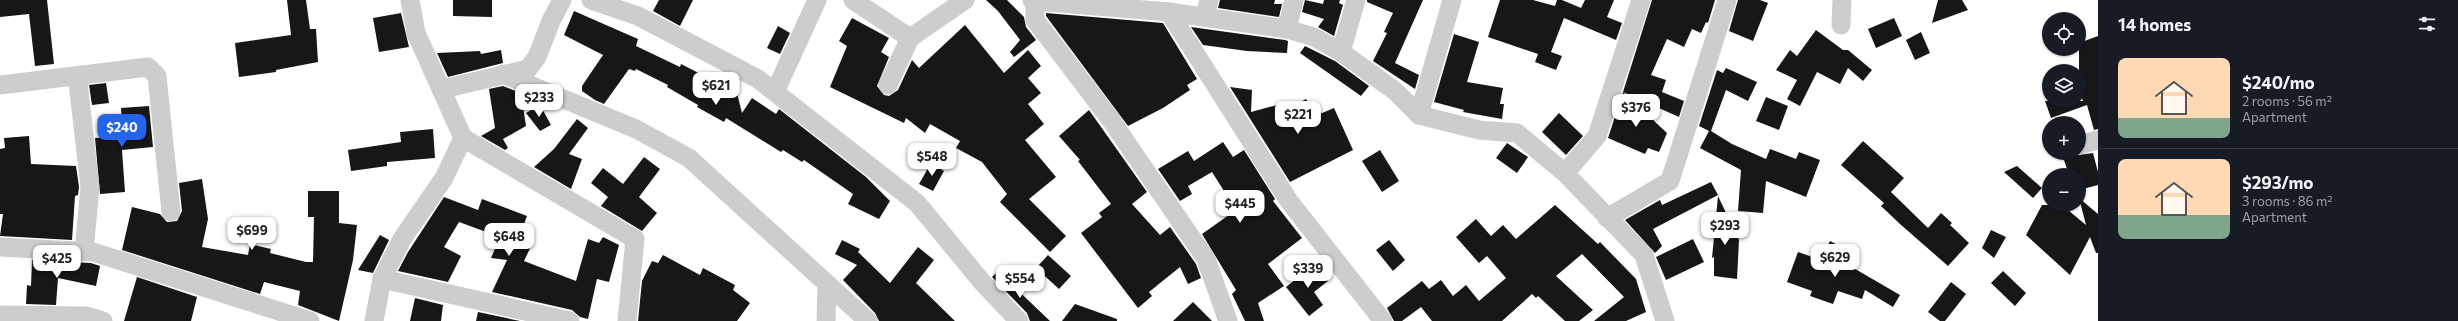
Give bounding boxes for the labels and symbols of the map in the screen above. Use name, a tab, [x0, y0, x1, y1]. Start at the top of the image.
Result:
pin: $621	[692, 72, 740, 106]
pin: $233	[515, 84, 563, 118]
pin: $376	[1612, 94, 1660, 128]
pin: $221	[1274, 101, 1322, 135]
pin: $240	[98, 114, 146, 148]
pin: $548	[908, 143, 956, 177]
pin: $445	[1216, 190, 1264, 224]
pin: $293	[1701, 212, 1749, 246]
pin: $699	[228, 217, 276, 251]
pin: $648	[485, 223, 533, 257]
pin: $629	[1811, 244, 1859, 278]
pin: $425	[33, 245, 81, 279]
pin: $339	[1284, 255, 1332, 289]
pin: $554	[996, 265, 1044, 299]

